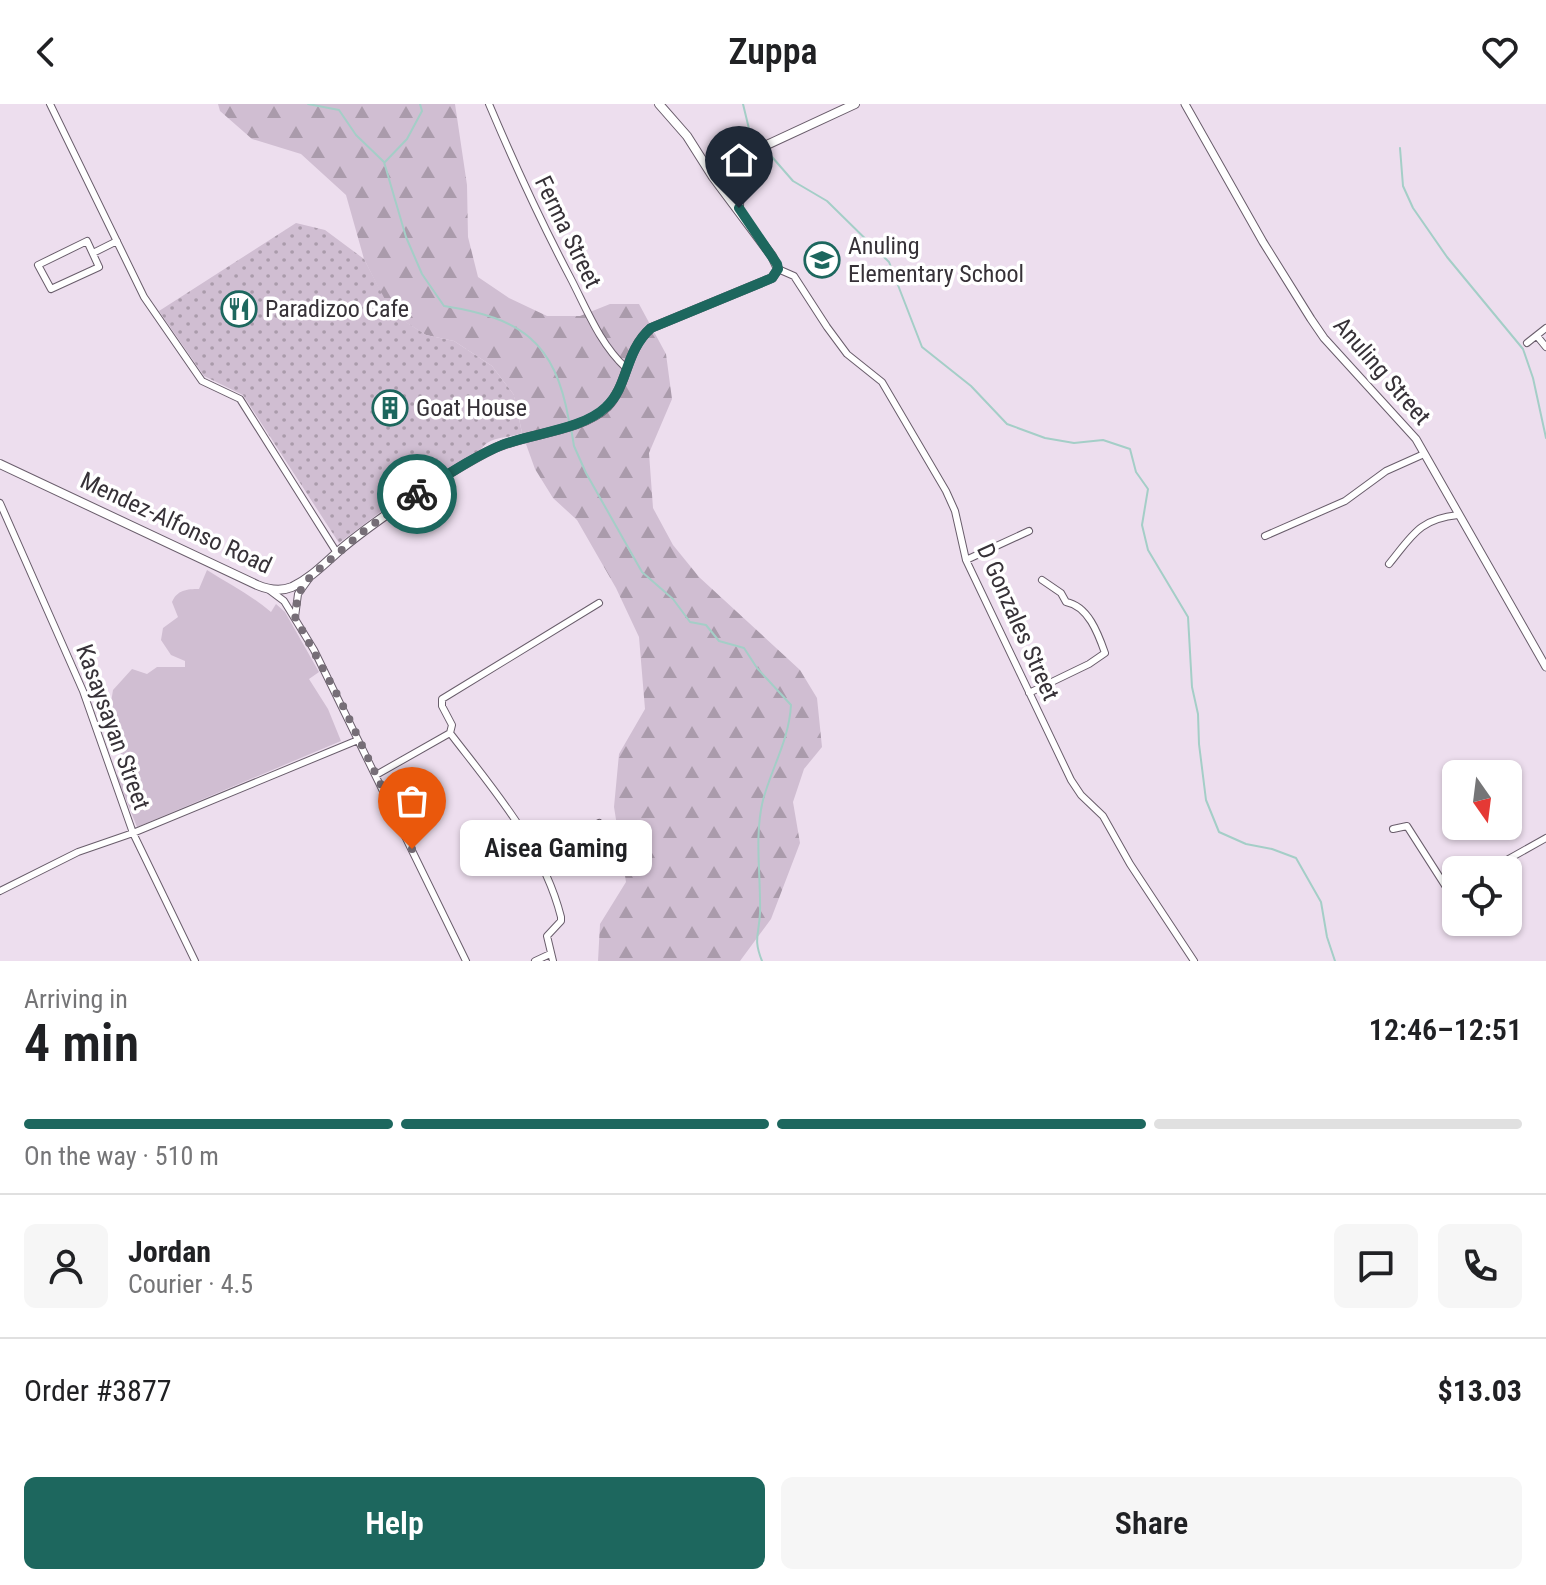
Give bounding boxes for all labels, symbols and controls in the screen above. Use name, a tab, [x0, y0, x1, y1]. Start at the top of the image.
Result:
icon: back	[24, 30, 68, 74]
icon: heart	[1478, 30, 1522, 74]
text: Zuppa	[729, 31, 817, 73]
pin	[705, 126, 773, 208]
icon: home	[717, 138, 761, 182]
street label: Ferma Street	[529, 171, 607, 293]
place label: Anuling Elementary School	[848, 232, 1024, 288]
school or university icon: Anuling Elementary School	[803, 241, 841, 279]
restaurant icon: Paradizoo Cafe	[220, 290, 258, 328]
place label: Paradizoo Cafe	[265, 295, 409, 323]
street label: Anuling Street	[1328, 312, 1436, 430]
building icon: Goat House	[371, 389, 409, 427]
place label: Goat House	[416, 394, 527, 422]
courier	[377, 454, 457, 534]
street label: Mendez-Alfonso Road	[76, 466, 276, 580]
icon: bike	[395, 472, 439, 516]
street label: D Gonzales Street	[971, 539, 1065, 705]
street label: Kasaysayan Street	[70, 641, 156, 813]
north arrow	[1442, 760, 1522, 840]
map controls	[1442, 760, 1522, 936]
pin	[378, 767, 446, 849]
icon: bag	[390, 779, 434, 823]
callout: Aisea Gaming	[460, 821, 652, 877]
text: Aisea Gaming	[484, 833, 628, 863]
button: locate	[1442, 856, 1522, 936]
text: Arriving in	[24, 984, 128, 1014]
text: 12:46–12:51	[1369, 1012, 1522, 1047]
text: 4 min	[24, 1013, 139, 1074]
text: On the way · 510 m	[24, 1141, 219, 1171]
button: person	[24, 1224, 108, 1308]
button: chat	[1334, 1224, 1418, 1308]
button: phone	[1438, 1224, 1522, 1308]
text: Jordan	[128, 1234, 211, 1269]
text: Courier · 4.5	[128, 1269, 253, 1299]
text: Order #3877	[24, 1373, 172, 1408]
text: $13.03	[1437, 1373, 1522, 1408]
button: Help	[24, 1477, 765, 1569]
button: Share	[781, 1477, 1522, 1569]

